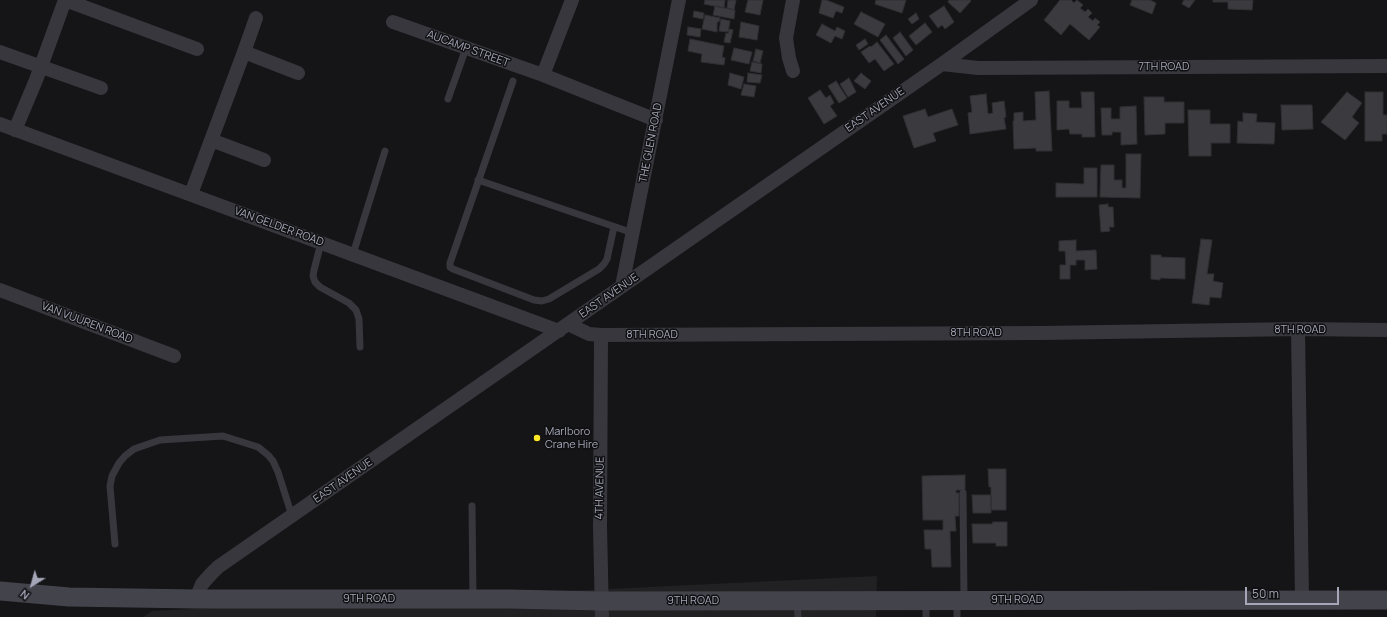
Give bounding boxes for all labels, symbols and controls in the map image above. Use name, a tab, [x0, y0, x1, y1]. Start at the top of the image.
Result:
street label: AUCAMP STREET	[425, 28, 511, 70]
street label: 7TH ROAD	[1139, 60, 1189, 74]
street label: EAST AVENUE	[843, 85, 907, 135]
street label: THE GLEN ROAD	[637, 102, 665, 184]
street label: VAN GELDER ROAD	[233, 205, 325, 249]
street label: EAST AVENUE	[577, 271, 641, 321]
street label: VAN VUUREN ROAD	[40, 300, 134, 346]
street label: 8TH ROAD	[1274, 323, 1326, 337]
street label: 8TH ROAD	[950, 326, 1002, 340]
street label: 8TH ROAD	[626, 328, 678, 342]
place label: Marlboro Crane Hire	[545, 425, 598, 451]
marker: Marlboro Crane Hire	[532, 433, 542, 443]
street label: EAST AVENUE	[311, 456, 375, 506]
street label: 4TH AVENUE	[593, 457, 607, 519]
north arrow	[12, 565, 52, 605]
scale bar	[1247, 579, 1341, 605]
text: 50 m	[1252, 585, 1279, 602]
text: N	[17, 587, 32, 603]
street label: 9TH ROAD	[343, 592, 395, 606]
street label: 9TH ROAD	[991, 593, 1043, 607]
street label: 9TH ROAD	[667, 594, 719, 608]

